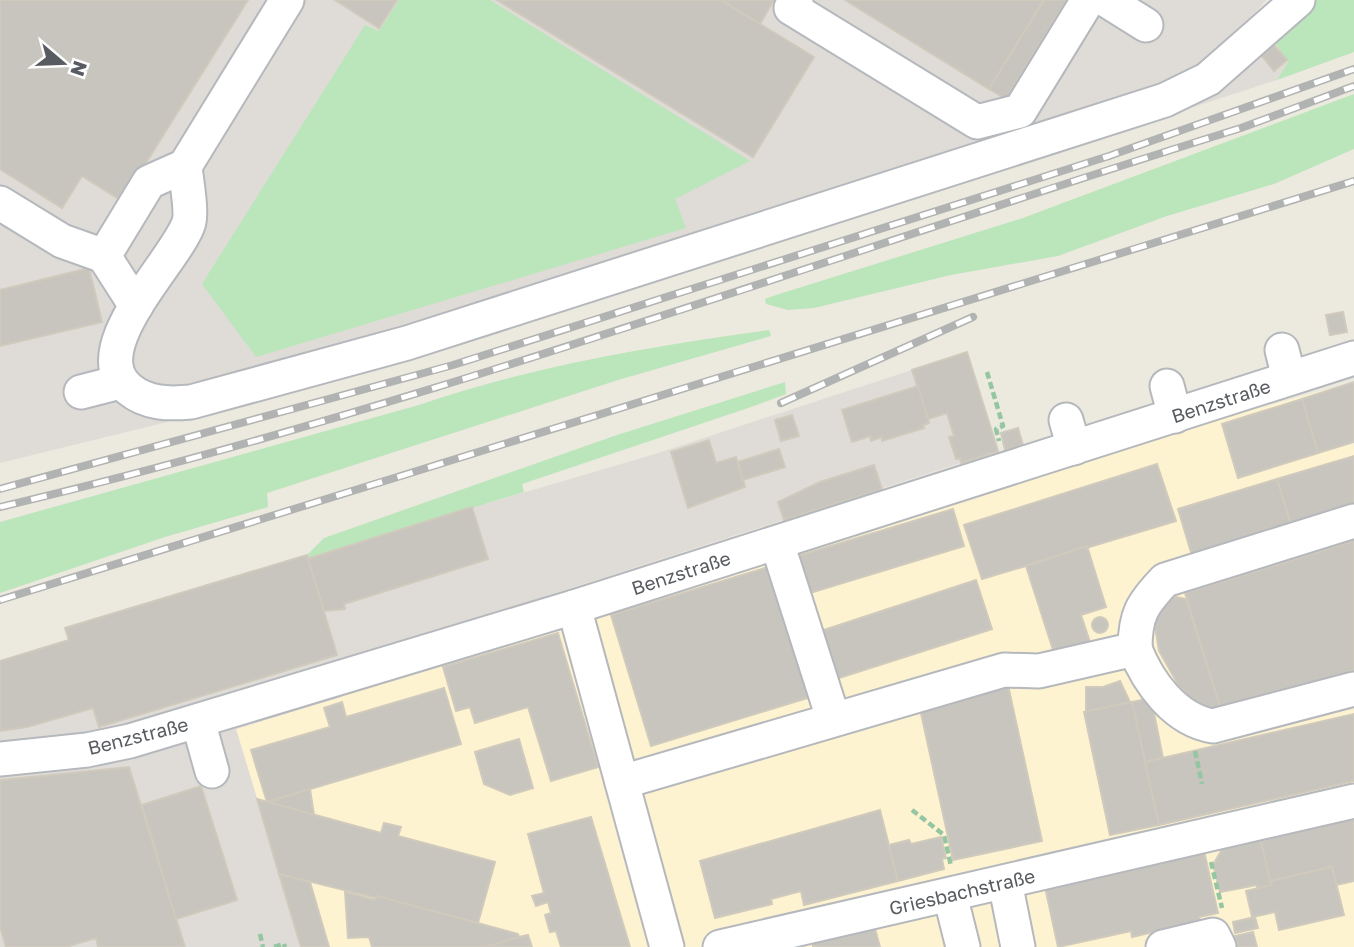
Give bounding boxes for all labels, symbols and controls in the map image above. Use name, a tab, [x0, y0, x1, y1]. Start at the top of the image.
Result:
north arrow	[28, 28, 98, 98]
text: N	[66, 58, 93, 79]
street label: Benzstraße	[1168, 374, 1273, 427]
street label: Benzstraße	[628, 546, 733, 599]
street label: Benzstraße	[85, 712, 191, 759]
street label: Griesbachstraße	[887, 864, 1037, 919]

